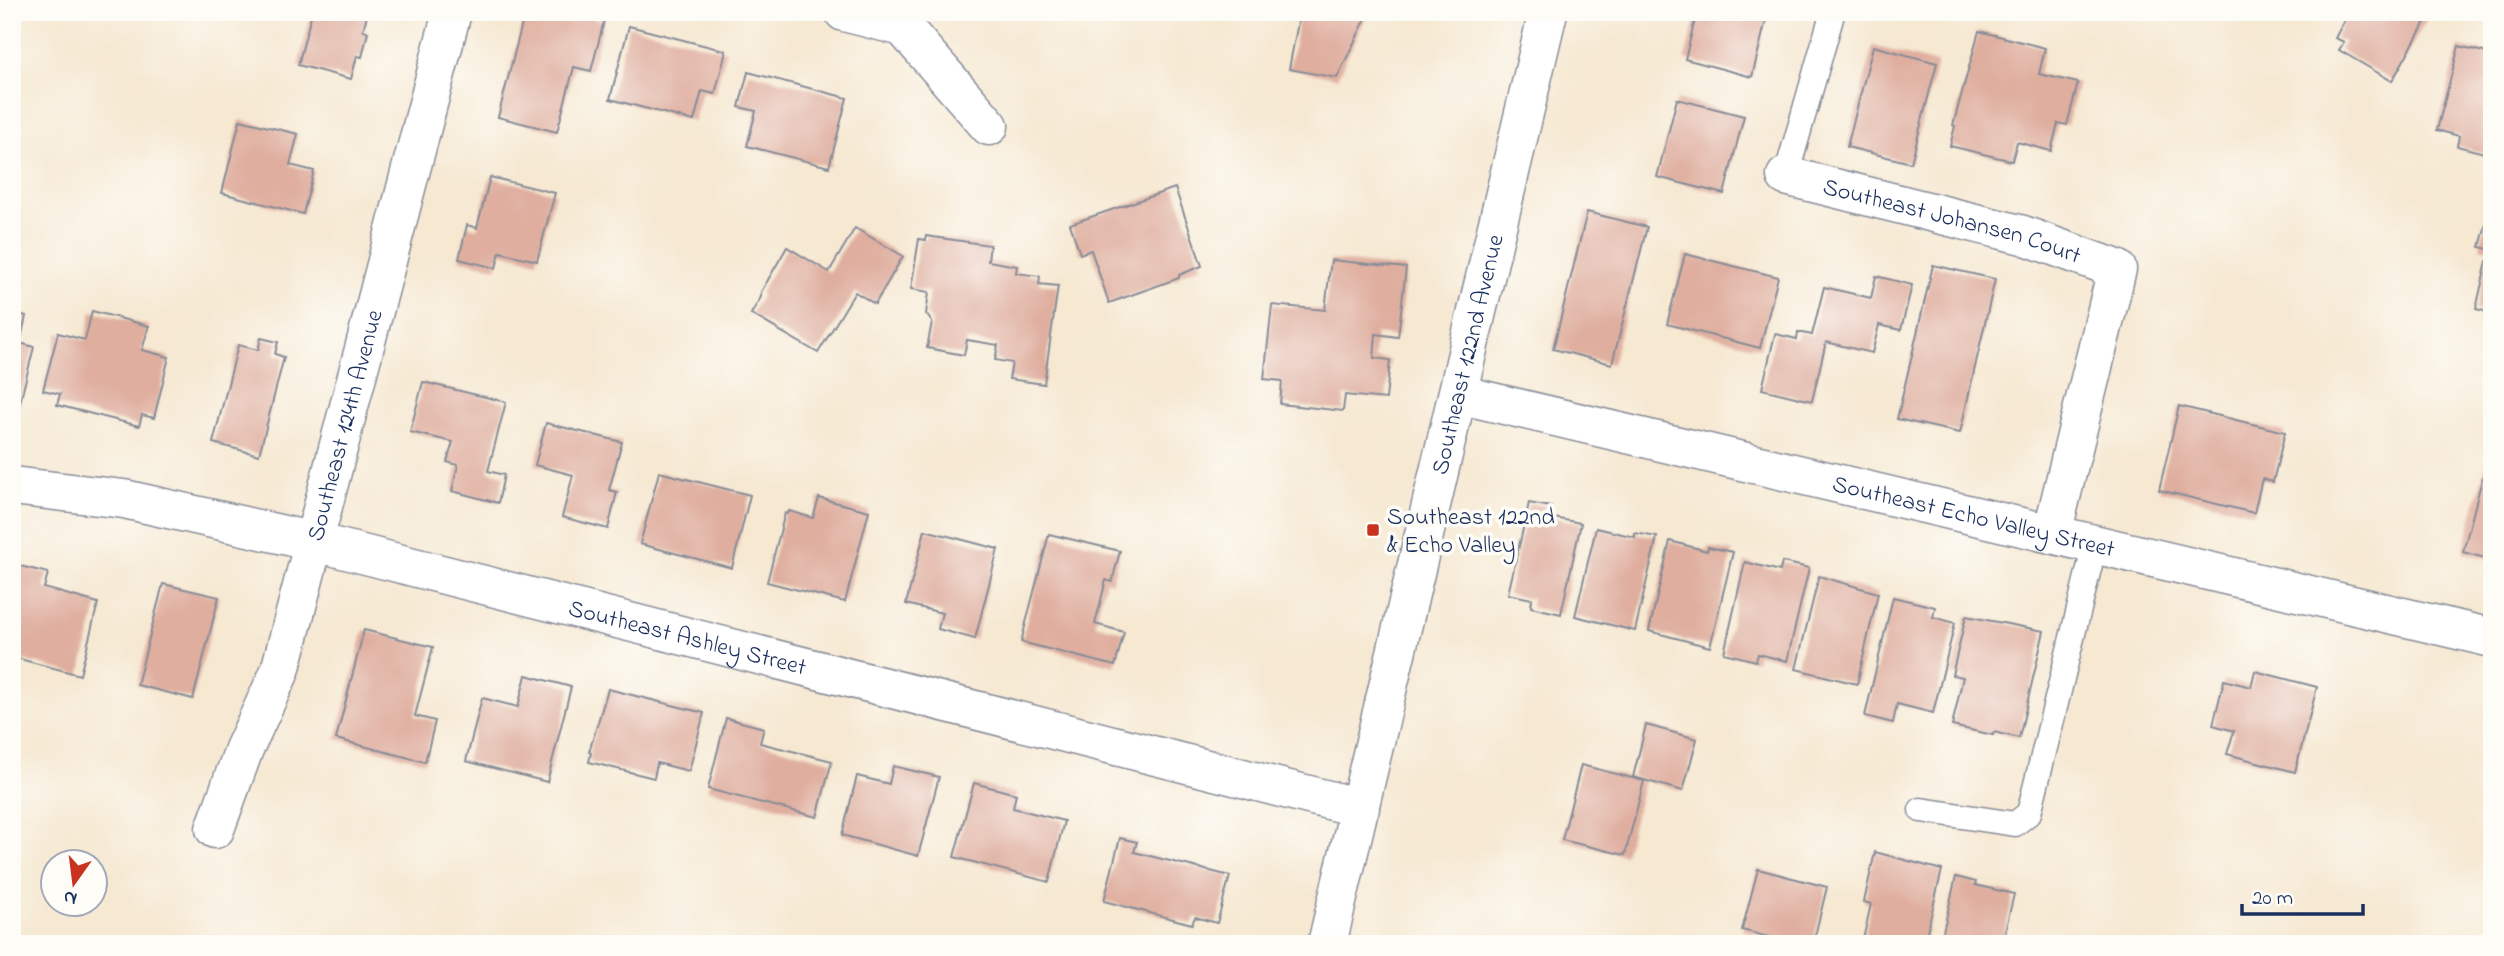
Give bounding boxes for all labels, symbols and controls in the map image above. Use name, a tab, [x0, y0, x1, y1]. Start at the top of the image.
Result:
street label: Southeast Johansen Court	[1819, 171, 2085, 275]
street label: Southeast 122nd Avenue	[1424, 231, 1515, 479]
street label: Southeast 124th Avenue	[300, 306, 394, 545]
street label: Southeast Echo Valley Street	[1829, 468, 2118, 568]
place label: Southeast 122nd & Echo Valley	[1387, 501, 1555, 565]
marker: Southeast 122nd & Echo Valley	[1365, 522, 1381, 538]
street label: Southeast Ashley Street	[564, 592, 810, 686]
north arrow	[38, 848, 108, 918]
scale bar	[2242, 872, 2362, 916]
text: N	[61, 882, 80, 912]
text: 20 m	[2252, 884, 2293, 914]

